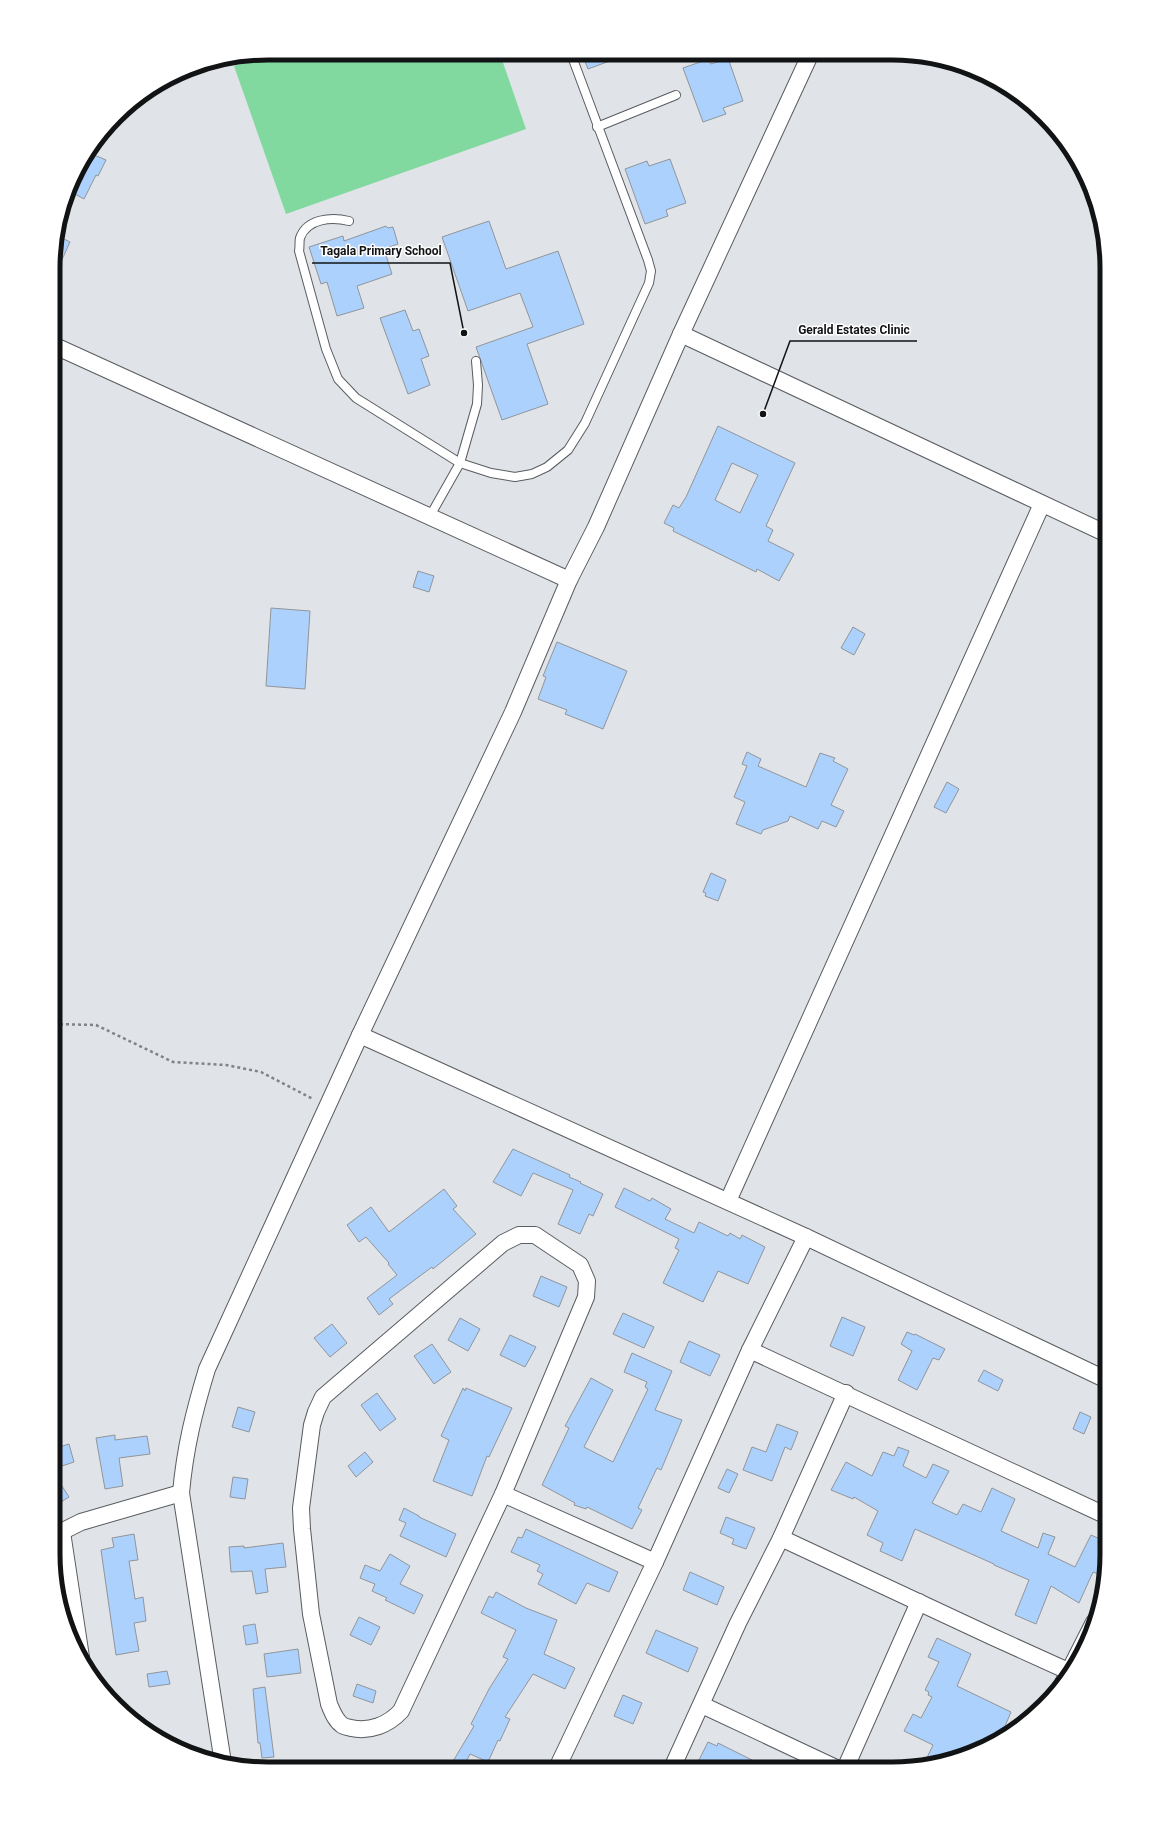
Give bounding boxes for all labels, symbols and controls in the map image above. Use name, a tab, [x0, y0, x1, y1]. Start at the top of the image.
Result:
callout: Tagala Primary School	[312, 239, 450, 263]
text: Tagala Primary School	[320, 244, 442, 258]
callout: Gerald Estates Clinic	[790, 317, 917, 341]
text: Gerald Estates Clinic	[798, 323, 910, 337]

